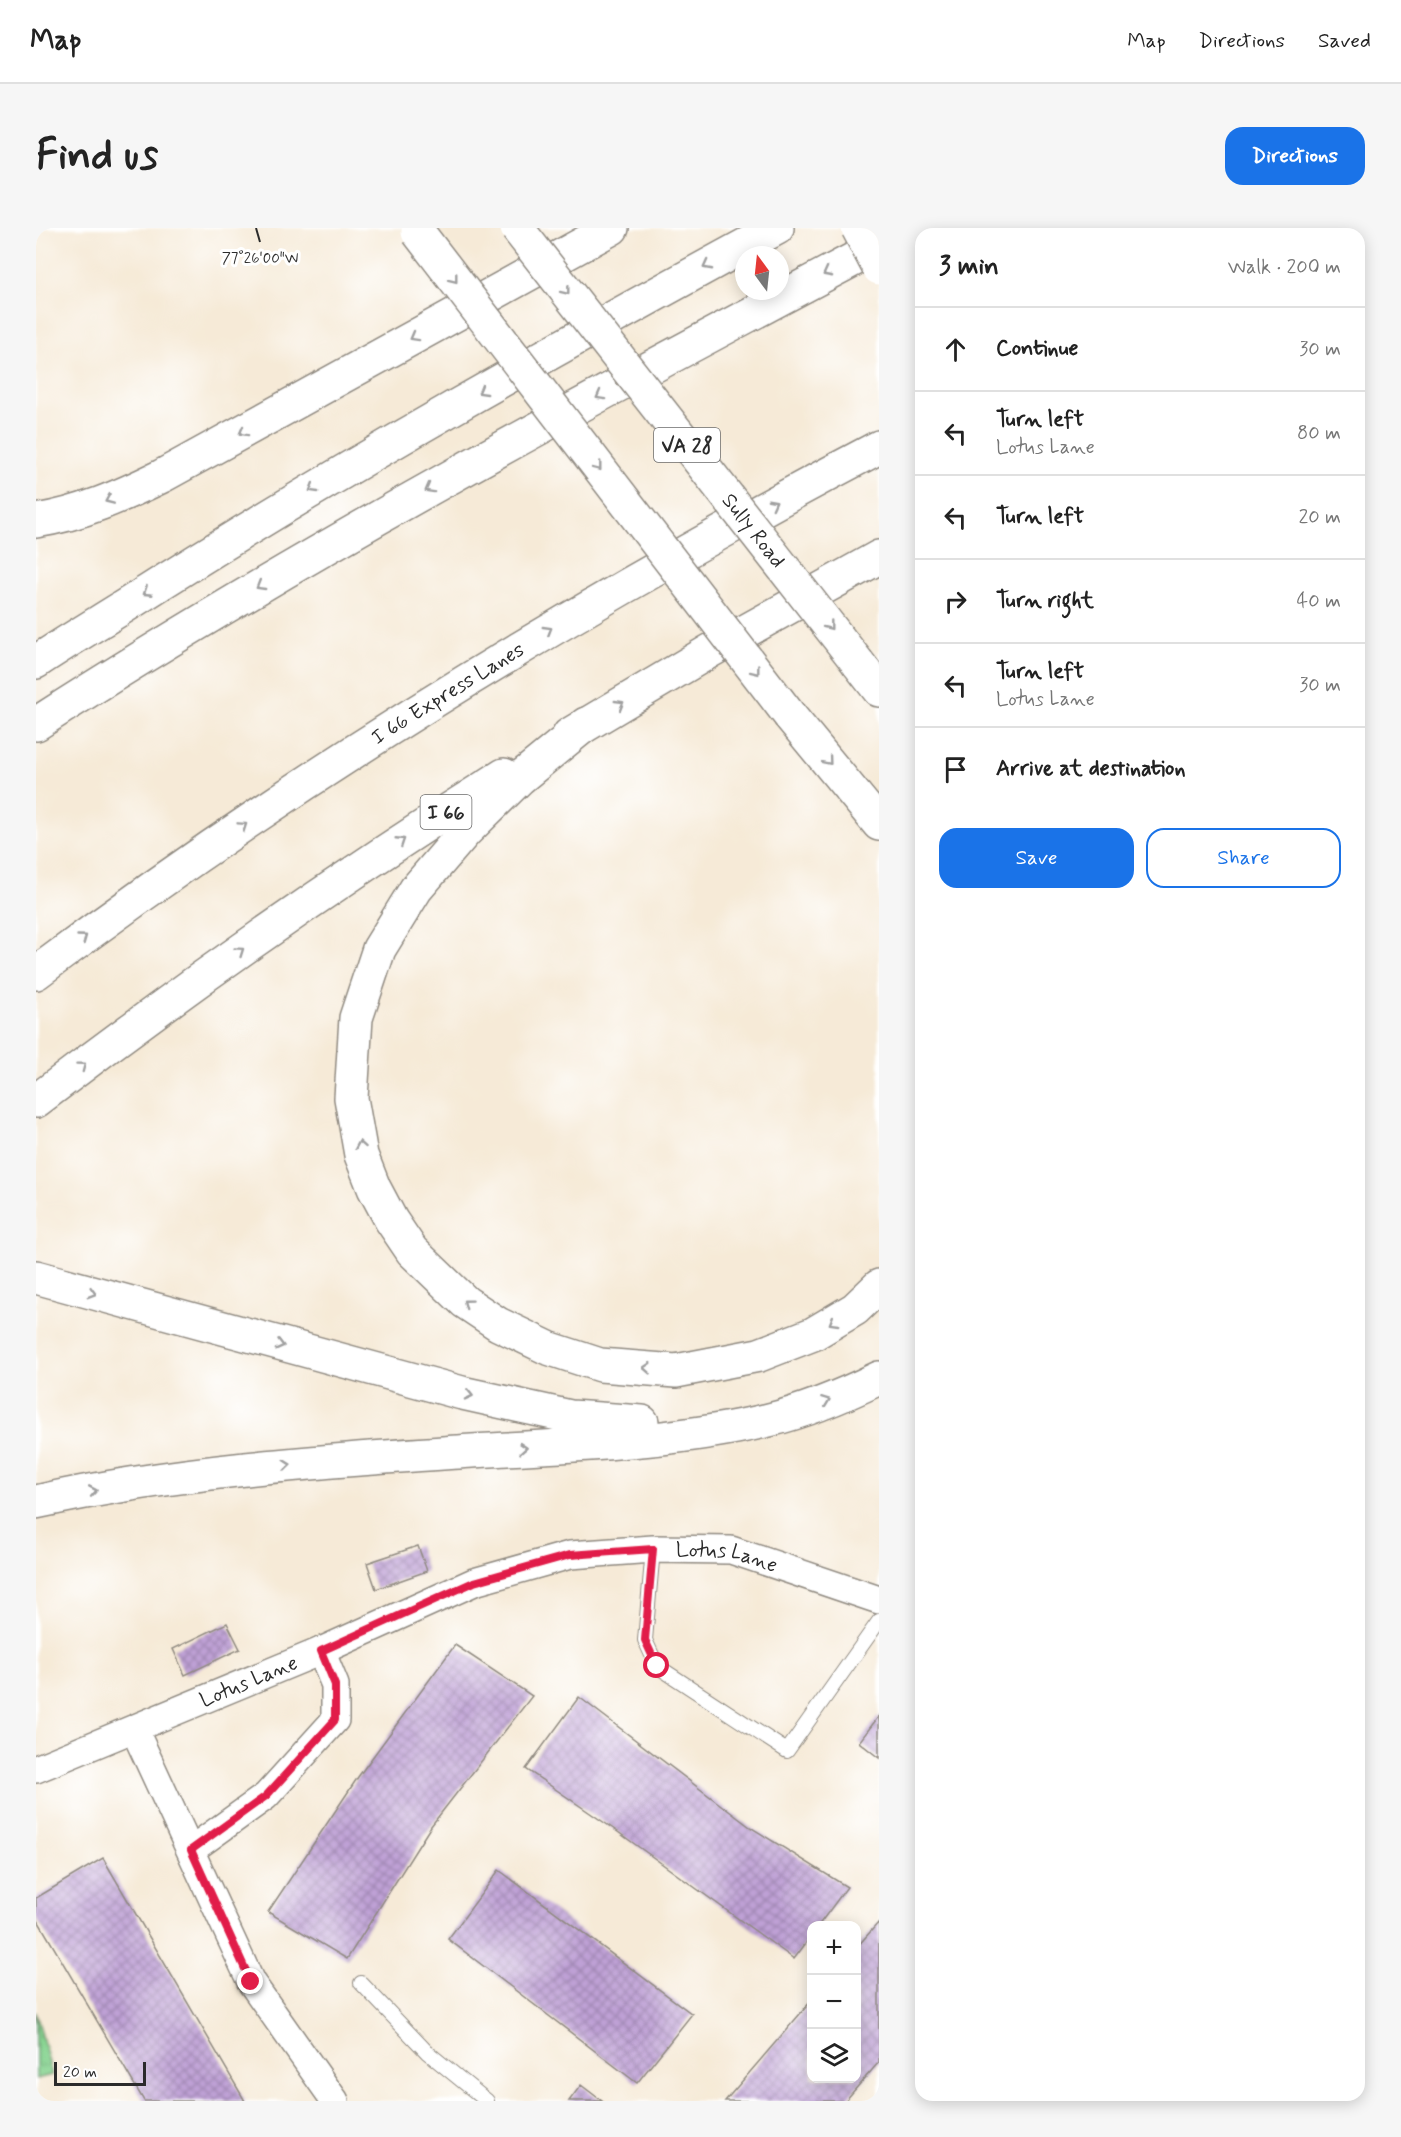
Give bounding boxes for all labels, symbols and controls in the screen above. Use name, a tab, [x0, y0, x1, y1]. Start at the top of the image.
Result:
text: Map	[30, 23, 81, 60]
text: Map	[1127, 27, 1166, 55]
text: Directions	[1199, 27, 1285, 55]
text: Saved	[1318, 27, 1371, 55]
button: Directions	[1225, 127, 1365, 185]
text: Find us	[36, 129, 158, 184]
north arrow	[735, 246, 789, 300]
text: 77°26'00"W	[222, 249, 298, 269]
text: 3 min	[939, 250, 999, 284]
text: Walk · 200 m	[1228, 254, 1341, 281]
one-way arrow	[703, 259, 713, 270]
one-way arrow	[823, 266, 834, 277]
one-way arrow	[446, 272, 457, 283]
one-way arrow	[558, 284, 569, 295]
one-way arrow	[409, 330, 420, 342]
icon: ahead	[939, 333, 972, 366]
text: Continue	[996, 335, 1078, 363]
text: 30 m	[1299, 336, 1341, 363]
one-way arrow	[477, 384, 488, 395]
one-way arrow	[596, 389, 606, 400]
text: Turn left	[996, 406, 1084, 434]
icon: left	[939, 417, 972, 450]
text: 80 m	[1297, 420, 1341, 447]
one-way arrow	[239, 425, 249, 436]
road number: VA 28	[654, 428, 720, 462]
text: Lotus Lane	[996, 434, 1095, 461]
one-way arrow	[591, 460, 602, 471]
one-way arrow	[309, 482, 319, 493]
one-way arrow	[425, 482, 435, 493]
street label: Sully Road	[715, 488, 791, 574]
one-way arrow	[105, 493, 116, 505]
one-way arrow	[767, 499, 777, 510]
icon: left	[939, 501, 972, 534]
text: Turn left	[996, 503, 1084, 531]
text: 20 m	[1298, 504, 1341, 531]
one-way arrow	[256, 578, 266, 590]
one-way arrow	[143, 584, 153, 596]
icon: right	[939, 585, 972, 618]
text: Turn right	[996, 587, 1094, 615]
text: 40 m	[1297, 588, 1341, 615]
one-way arrow	[821, 619, 832, 630]
one-way arrow	[542, 626, 552, 637]
street label: I 66 Express Lanes	[366, 636, 530, 752]
text: Turn left	[996, 658, 1084, 686]
one-way arrow	[748, 664, 759, 675]
icon: left	[939, 669, 972, 702]
text: 30 m	[1299, 672, 1341, 699]
text: Lotus Lane	[996, 686, 1095, 713]
one-way arrow	[614, 700, 624, 712]
icon: arrive	[939, 753, 972, 786]
one-way arrow	[820, 754, 831, 765]
text: Arrive at destination	[996, 755, 1186, 783]
road number: I 66	[420, 795, 472, 829]
one-way arrow	[236, 822, 247, 833]
button: Save	[939, 828, 1134, 888]
button: Share	[1146, 828, 1341, 888]
one-way arrow	[394, 837, 405, 848]
one-way arrow	[76, 934, 87, 945]
one-way arrow	[234, 947, 245, 958]
one-way arrow	[76, 1062, 87, 1073]
one-way arrow	[354, 1140, 367, 1150]
one-way arrow	[86, 1286, 97, 1298]
one-way arrow	[463, 1299, 474, 1310]
one-way arrow	[829, 1314, 839, 1326]
one-way arrow	[275, 1337, 285, 1350]
one-way arrow	[643, 1362, 652, 1375]
one-way arrow	[464, 1387, 474, 1400]
one-way arrow	[820, 1396, 830, 1409]
one-way arrow	[518, 1442, 527, 1455]
one-way arrow	[282, 1459, 291, 1472]
one-way arrow	[88, 1485, 98, 1498]
street label: Lotus Lane	[676, 1536, 781, 1580]
street label: Lotus Lane	[196, 1649, 302, 1715]
route start	[643, 1652, 669, 1678]
map controls	[807, 1921, 861, 2083]
button: +	[807, 1921, 861, 1975]
route end	[237, 1968, 263, 1994]
button: −	[807, 1975, 861, 2029]
button: layers	[807, 2029, 861, 2083]
scale bar	[54, 2059, 146, 2086]
text: 20 m	[63, 2062, 97, 2083]

